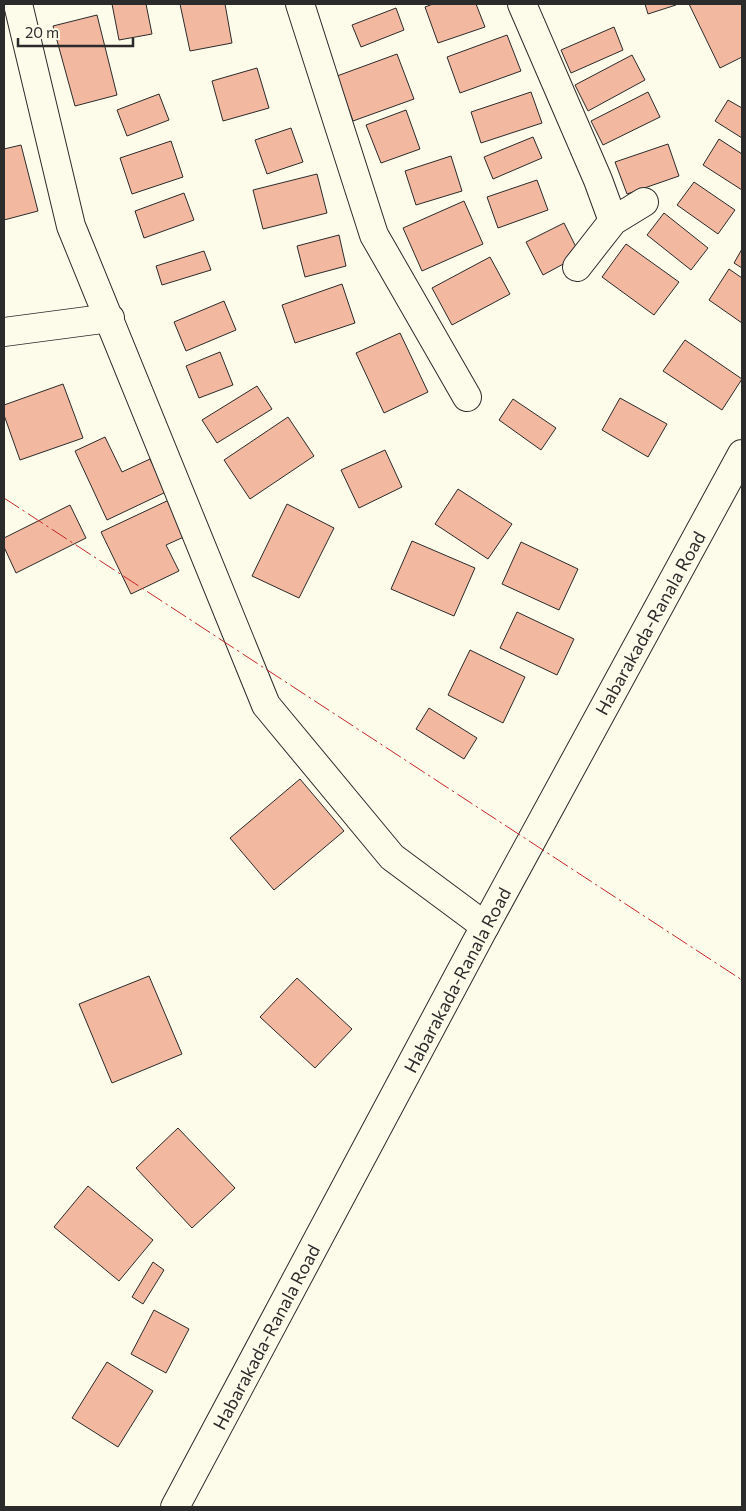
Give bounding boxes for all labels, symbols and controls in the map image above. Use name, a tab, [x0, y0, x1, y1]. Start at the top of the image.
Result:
scale bar	[18, 15, 132, 47]
text: 20 m	[25, 23, 59, 41]
street label: Habarakada-Ranala Road	[590, 527, 710, 719]
street label: Habarakada-Ranala Road	[399, 884, 515, 1076]
street label: Habarakada-Ranala Road	[208, 1241, 324, 1433]

